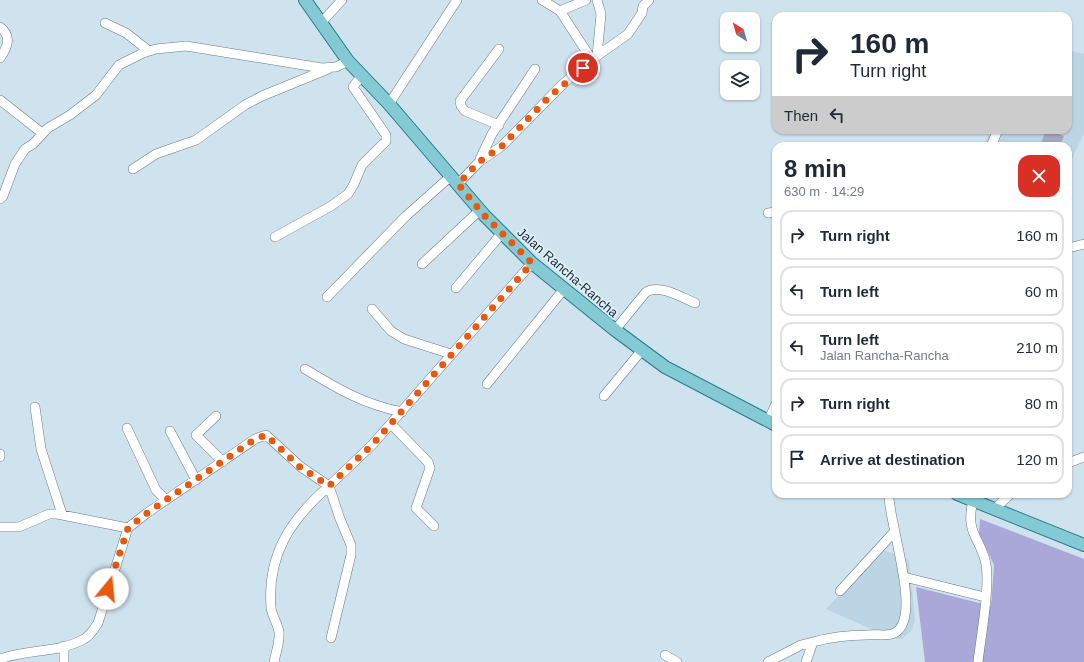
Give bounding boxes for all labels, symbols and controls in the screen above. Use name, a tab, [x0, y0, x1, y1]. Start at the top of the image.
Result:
north arrow	[720, 12, 760, 52]
map controls	[720, 12, 760, 100]
icon: right	[784, 28, 836, 80]
text: 160 m	[850, 28, 929, 59]
pin	[566, 51, 600, 85]
icon: arrive	[572, 57, 594, 79]
button: layers	[720, 60, 760, 100]
text: Turn right	[850, 61, 926, 81]
icon: left	[826, 104, 848, 126]
text: Then	[784, 107, 818, 124]
text: 8 min	[784, 155, 847, 182]
button: close	[1018, 155, 1060, 197]
text: 630 m · 14:29	[784, 184, 864, 199]
icon: right	[786, 224, 808, 246]
street label: Jalan Rancha-Rancha	[514, 225, 622, 321]
text: Turn right	[820, 227, 890, 244]
text: 160 m	[1016, 227, 1058, 244]
icon: left	[786, 280, 808, 302]
text: Turn left	[820, 283, 879, 300]
text: 60 m	[1025, 283, 1058, 300]
text: Turn left	[820, 331, 879, 348]
icon: left	[786, 336, 808, 358]
text: 210 m	[1016, 339, 1058, 356]
text: Jalan Rancha-Rancha	[820, 348, 949, 363]
icon: right	[786, 392, 808, 414]
text: Turn right	[820, 395, 890, 412]
text: 80 m	[1025, 395, 1058, 412]
icon: arrive	[786, 448, 808, 470]
text: Arrive at destination	[820, 451, 965, 468]
text: 120 m	[1016, 451, 1058, 468]
position arrow	[87, 568, 129, 610]

